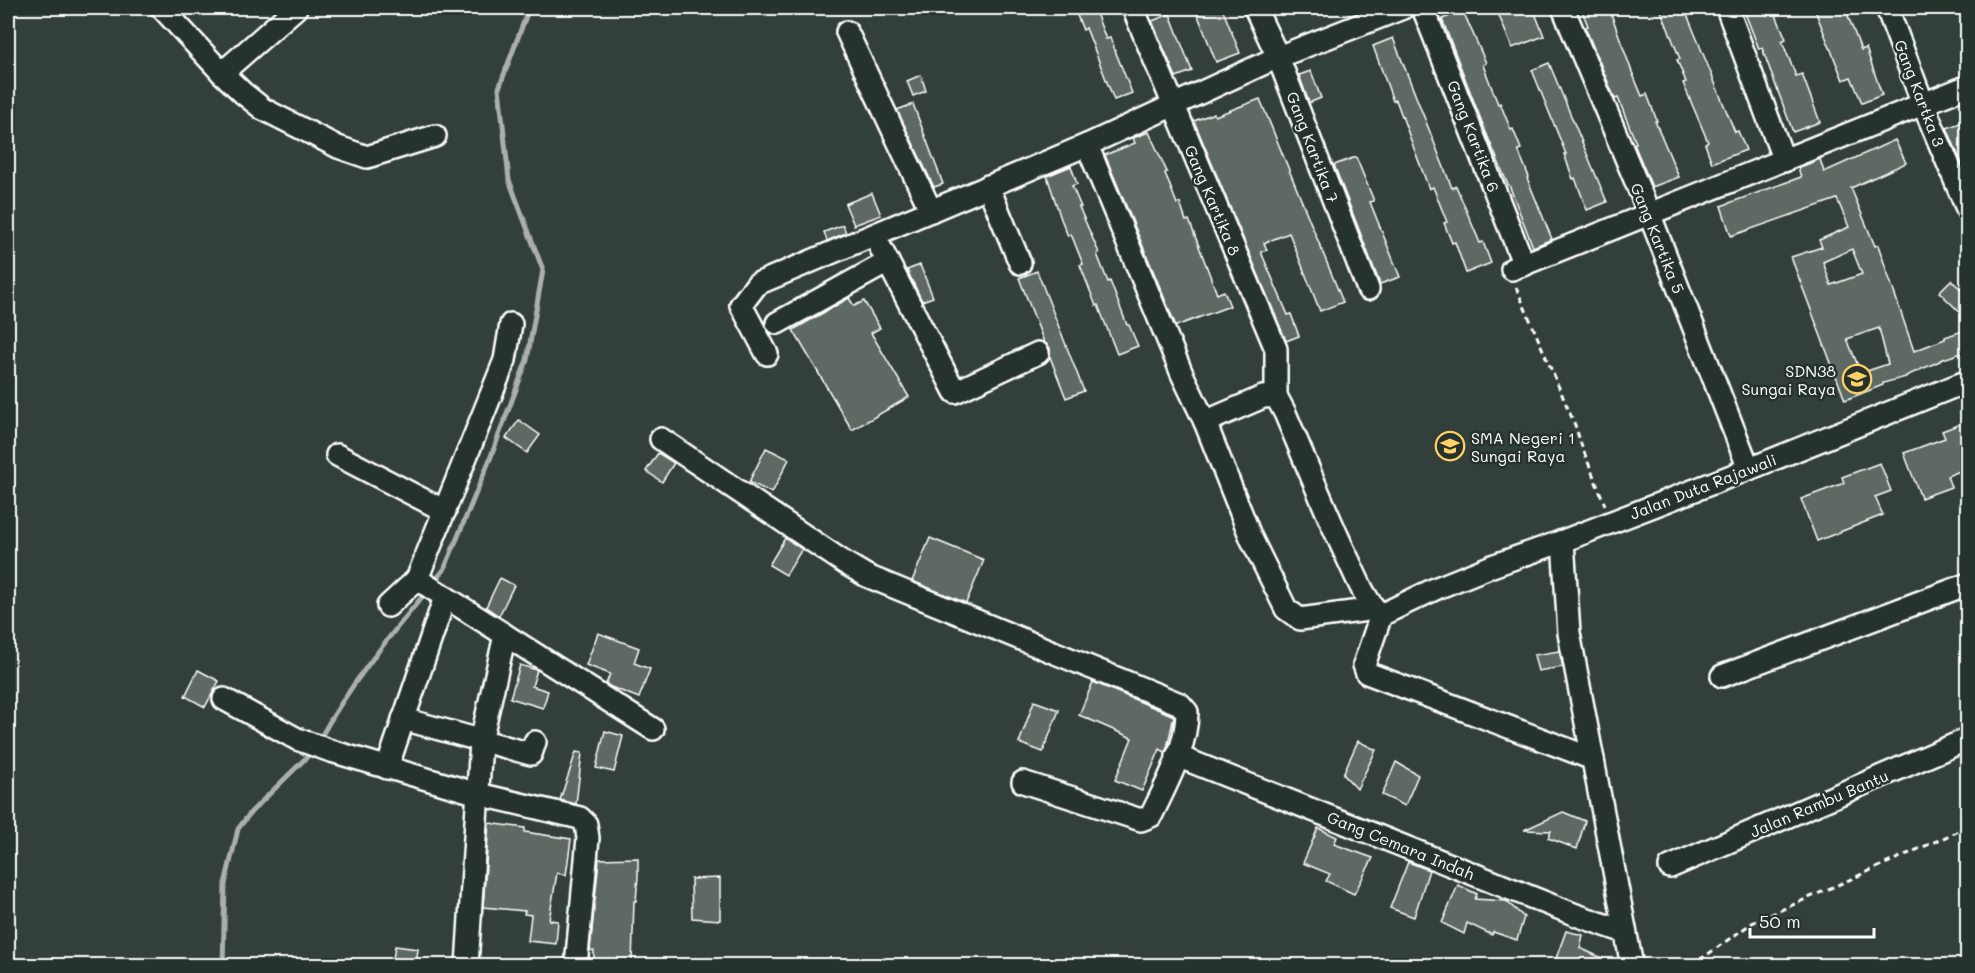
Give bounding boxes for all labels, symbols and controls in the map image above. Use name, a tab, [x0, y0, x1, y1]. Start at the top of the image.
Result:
street label: Gang Kartka 3	[1890, 37, 1950, 149]
street label: Gang Kartika 6	[1443, 77, 1505, 195]
street label: Gang Kartika 7	[1282, 89, 1344, 206]
street label: Gang Kartika 8	[1180, 142, 1246, 259]
street label: Gang Kartika 5	[1626, 180, 1690, 296]
place label: SDN38 Sungai Raya	[1742, 360, 1836, 399]
school or university icon: SDN38 Sungai Raya	[1841, 363, 1873, 395]
place label: SMA Negeri 1 Sungai Raya	[1471, 427, 1575, 466]
school or university icon: SMA Negeri 1 Sungai Raya	[1434, 430, 1466, 462]
street label: Jalan Duta Rajawali	[1627, 448, 1779, 524]
street label: Jalan Rambu Bantu	[1747, 764, 1891, 842]
street label: Gang Cemara Indah	[1324, 806, 1478, 884]
scale bar	[1750, 901, 1874, 939]
text: 50 m	[1759, 909, 1801, 933]

